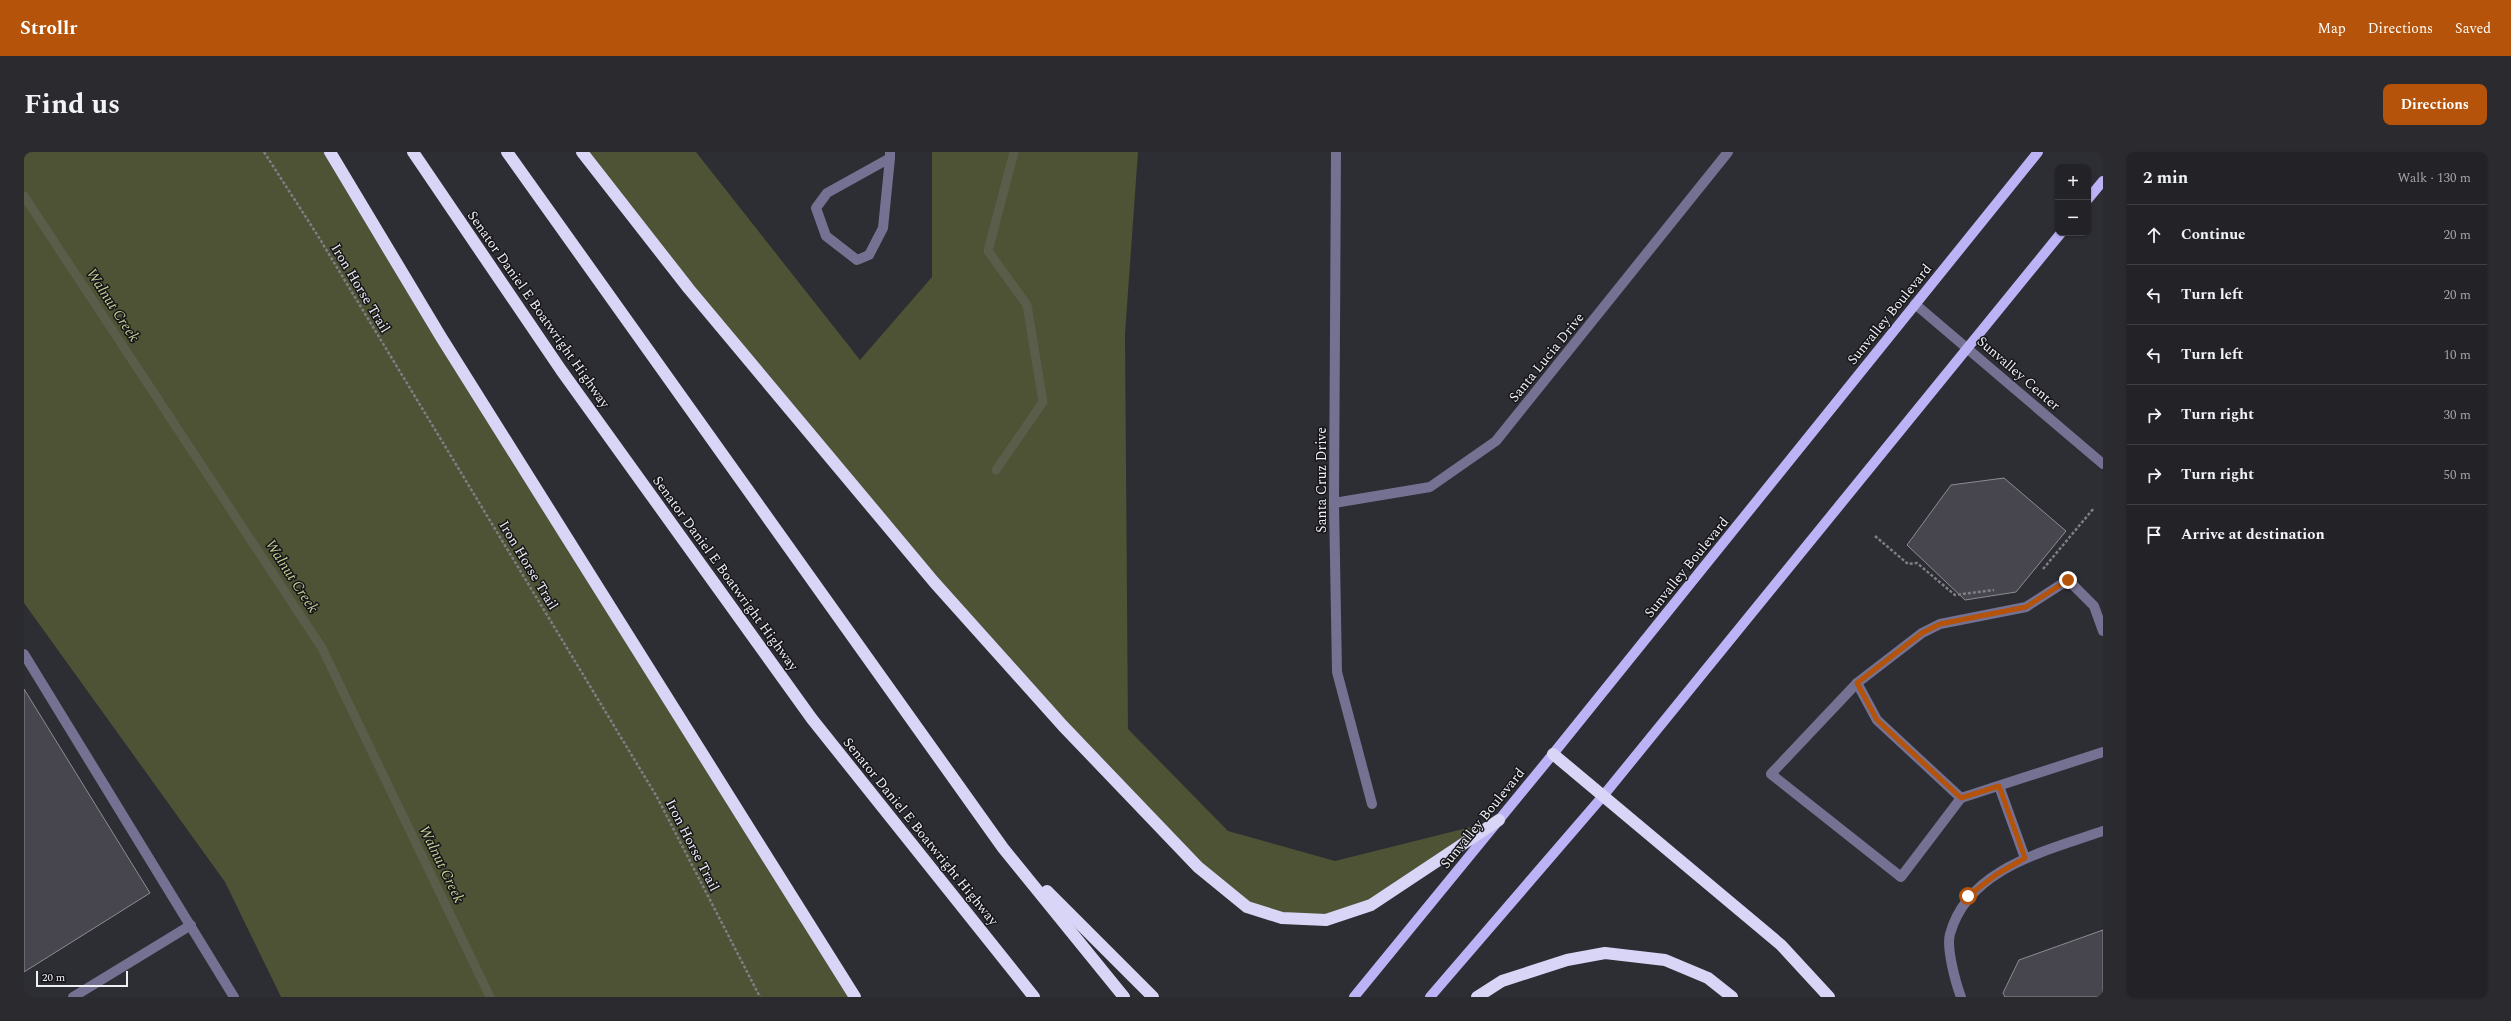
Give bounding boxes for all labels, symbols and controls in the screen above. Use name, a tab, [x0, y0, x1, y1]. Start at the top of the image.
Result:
text: Strollr	[20, 14, 77, 43]
text: Map	[2318, 18, 2346, 39]
text: Directions	[2368, 18, 2433, 39]
text: Saved	[2455, 18, 2491, 39]
text: Find us	[24, 83, 120, 126]
button: Directions	[2383, 84, 2487, 125]
map controls	[2055, 164, 2091, 236]
button: +	[2055, 164, 2091, 200]
text: 2 min	[2143, 165, 2188, 191]
text: Walk · 130 m	[2397, 168, 2471, 188]
button: −	[2055, 200, 2091, 236]
street label: Senator Daniel E Boatwright Highway	[462, 206, 616, 413]
text: Continue	[2181, 223, 2246, 246]
icon: ahead	[2143, 224, 2165, 246]
text: 20 m	[2444, 225, 2471, 245]
street label: Iron Horse Trail	[326, 240, 396, 337]
street label: Sunvalley Boulevard	[1842, 259, 1937, 369]
water label: Walnut Creek	[80, 264, 145, 347]
text: Turn left	[2181, 283, 2243, 306]
icon: left	[2143, 284, 2165, 306]
text: 20 m	[2444, 285, 2471, 305]
street label: Santa Lucia Drive	[1503, 308, 1589, 407]
street label: Sunvalley Center	[1972, 331, 2065, 416]
text: Turn left	[2181, 343, 2243, 366]
icon: left	[2143, 344, 2165, 366]
text: 10 m	[2444, 345, 2471, 365]
text: Turn right	[2181, 403, 2254, 426]
icon: right	[2143, 404, 2165, 426]
text: 30 m	[2444, 405, 2471, 425]
street label: Santa Cruz Drive	[1311, 427, 1332, 533]
text: Turn right	[2181, 463, 2254, 486]
icon: right	[2143, 464, 2165, 486]
text: 50 m	[2444, 465, 2471, 485]
street label: Senator Daniel E Boatwright Highway	[648, 471, 804, 676]
street label: Sunvalley Boulevard	[1639, 512, 1734, 622]
street label: Iron Horse Trail	[494, 517, 564, 614]
text: Arrive at destination	[2181, 523, 2325, 546]
icon: arrive	[2143, 524, 2165, 546]
water label: Walnut Creek	[259, 535, 324, 618]
route end	[2059, 571, 2077, 589]
street label: Senator Daniel E Boatwright Highway	[838, 733, 1004, 931]
street label: Sunvalley Boulevard	[1435, 763, 1530, 873]
street label: Iron Horse Trail	[660, 795, 725, 895]
water label: Walnut Creek	[413, 821, 470, 907]
route start	[1959, 887, 1977, 905]
scale bar	[36, 969, 128, 988]
text: 20 m	[42, 969, 65, 986]

